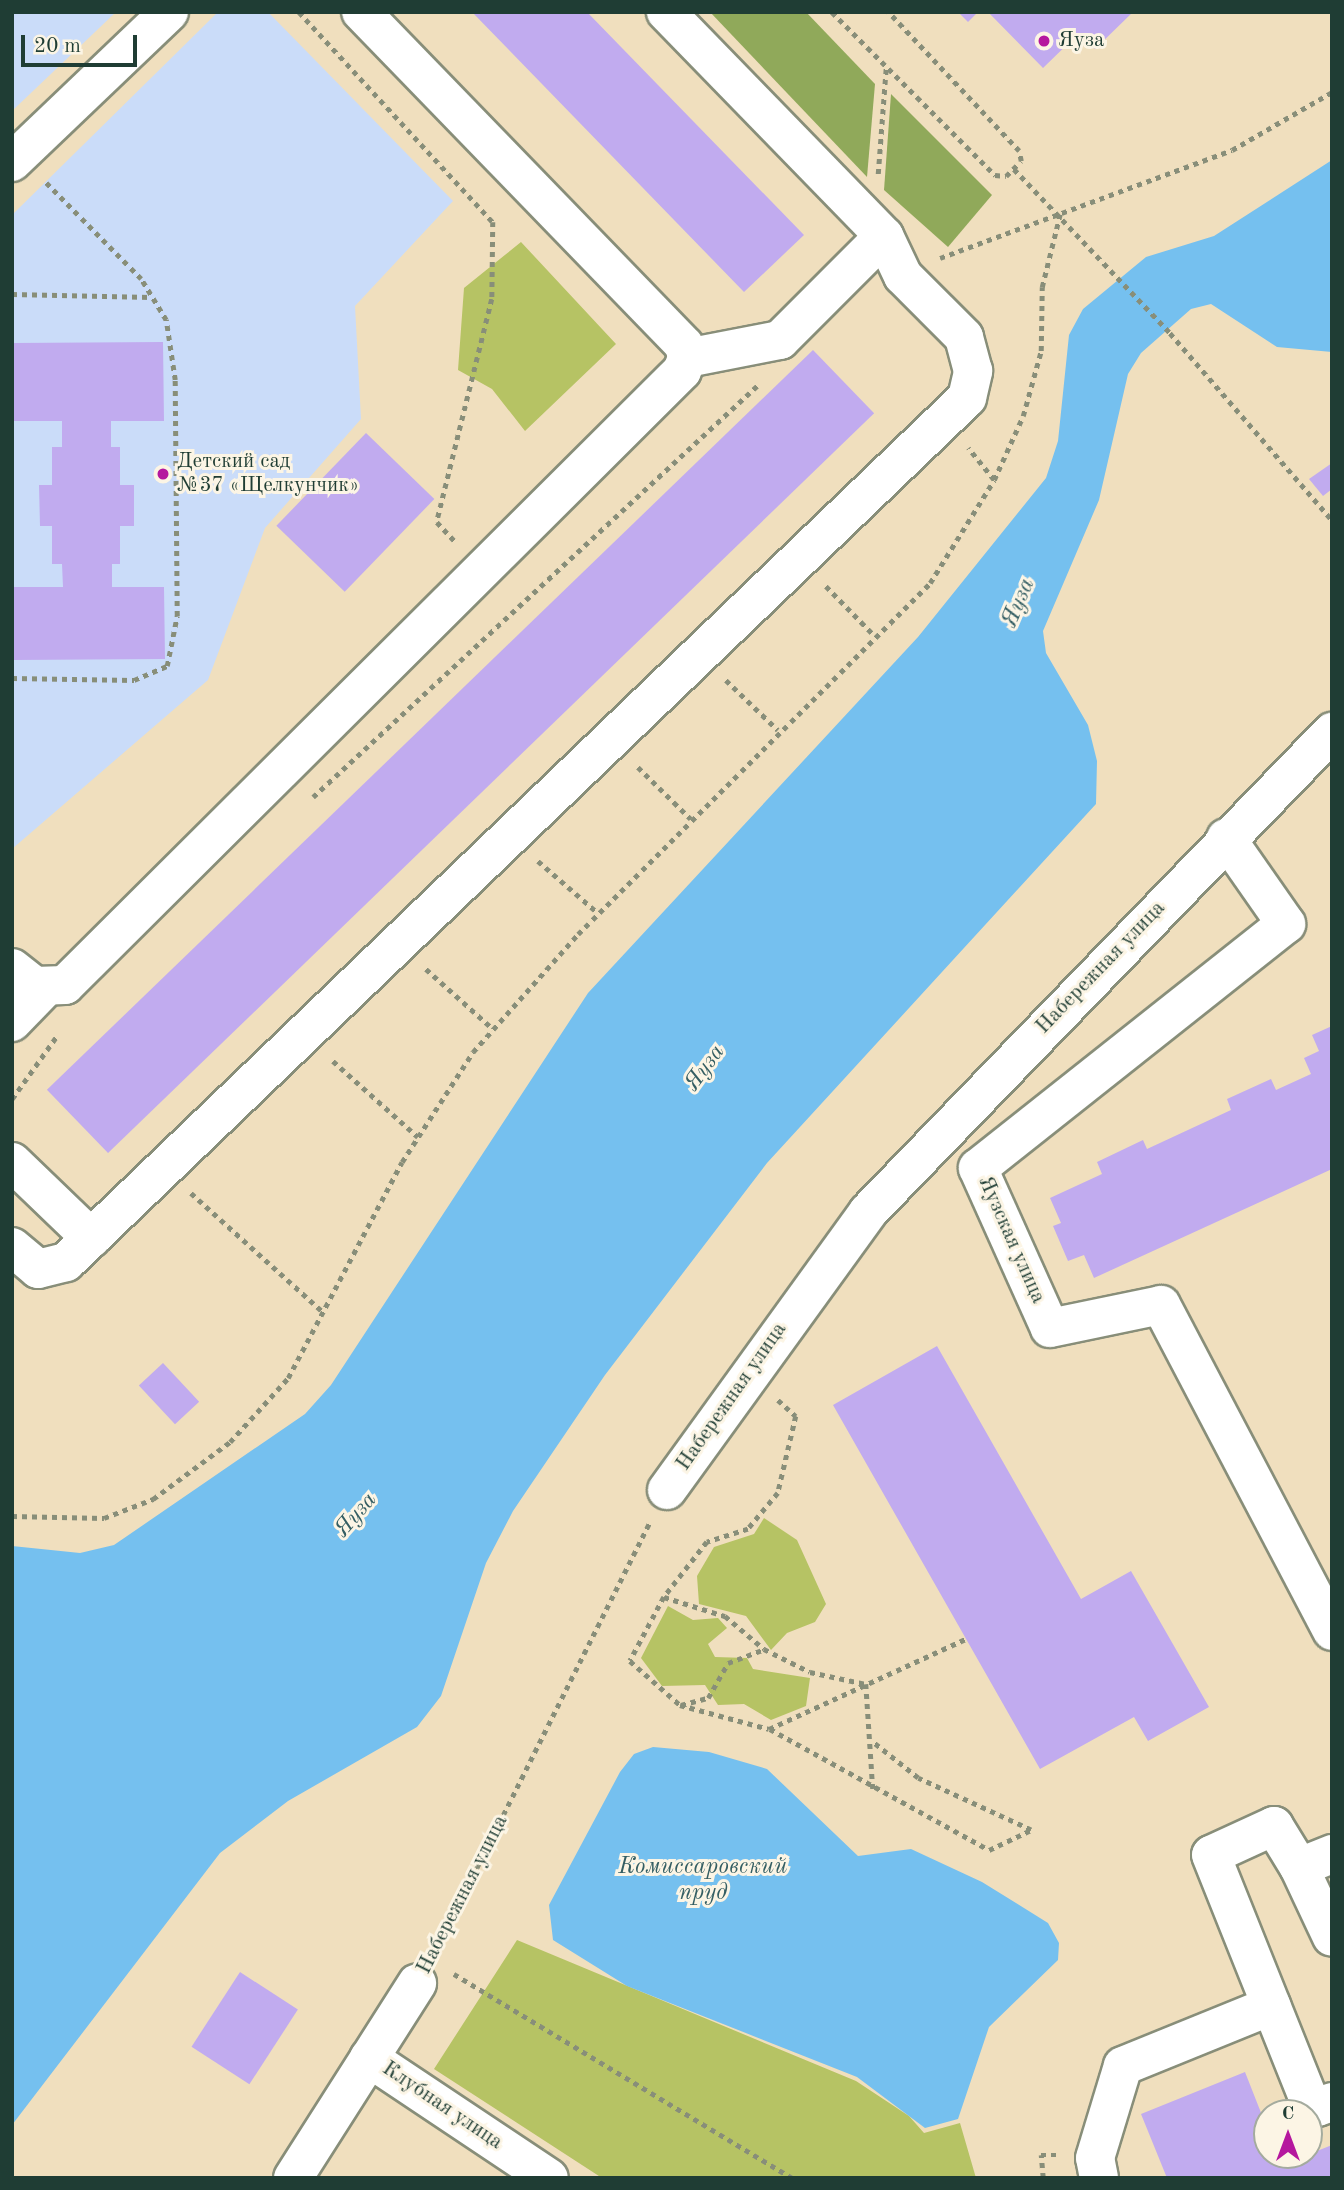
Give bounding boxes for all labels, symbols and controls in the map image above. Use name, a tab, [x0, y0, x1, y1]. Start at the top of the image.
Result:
scale bar	[24, 21, 140, 65]
place label: Яуза	[1058, 28, 1104, 54]
marker: Яуза	[1036, 33, 1052, 49]
text: 20 m	[34, 36, 81, 57]
place label: Детский сад №37 «Щелкунчик»	[177, 449, 359, 499]
marker: Детский сад №37 «Щелкунчик»	[155, 466, 171, 482]
water label: Яуза	[996, 574, 1042, 632]
street label: Набережная улица	[1031, 896, 1171, 1040]
water label: Яуза	[679, 1039, 731, 1097]
street label: Яузская улица	[972, 1172, 1050, 1308]
street label: Набережная улица	[671, 1318, 793, 1476]
water label: Яуза	[329, 1487, 383, 1543]
street label: Набережная улица	[412, 1811, 514, 1979]
water label: Комиссаровский пруд	[619, 1853, 787, 1907]
street label: Клубная улица	[377, 2056, 507, 2156]
north arrow	[1253, 2099, 1323, 2169]
text: С	[1282, 2105, 1294, 2124]

